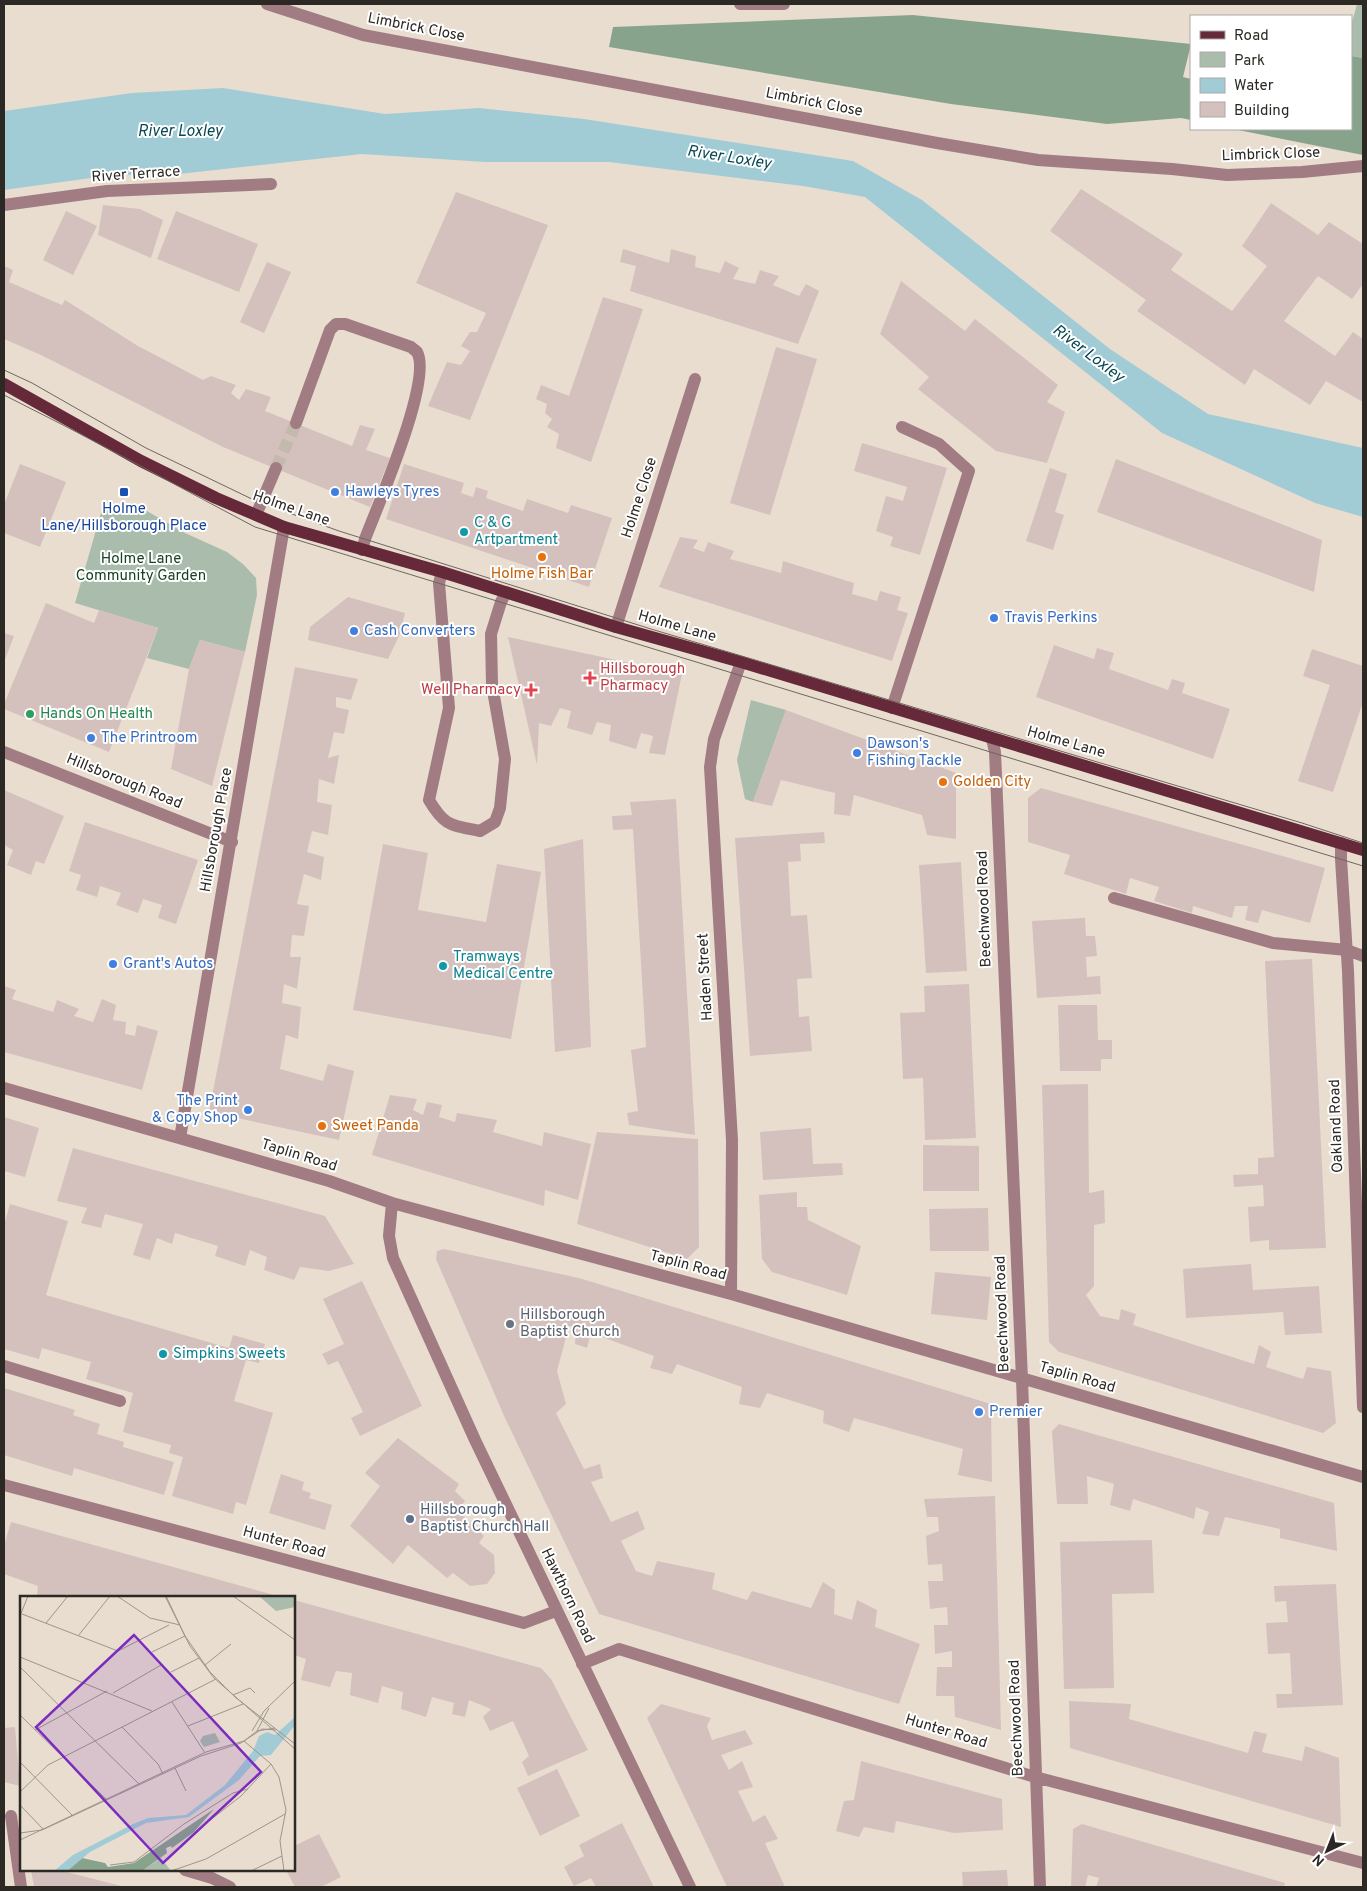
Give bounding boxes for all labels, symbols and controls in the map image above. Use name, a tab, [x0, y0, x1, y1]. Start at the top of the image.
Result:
street label: Limbrick Close	[366, 9, 466, 47]
legend	[1190, 15, 1352, 130]
text: Road	[1234, 27, 1269, 46]
text: Park	[1234, 52, 1265, 71]
text: Water	[1234, 77, 1274, 96]
street label: Limbrick Close	[764, 84, 864, 122]
text: Building	[1234, 102, 1289, 121]
water label: River Loxley	[138, 122, 224, 142]
water label: River Loxley	[685, 141, 774, 175]
street label: Limbrick Close	[1221, 144, 1321, 166]
street label: River Terrace	[91, 162, 181, 188]
water label: River Loxley	[1048, 320, 1129, 389]
street label: Holme Close	[618, 455, 662, 541]
place label: Hawleys Tyres	[345, 483, 439, 502]
marker: Holme Lane/Hillsborough Place	[118, 486, 130, 498]
marker: Hawleys Tyres	[329, 486, 341, 498]
street label: Holme Lane	[250, 487, 332, 531]
place label: Holme Lane/Hillsborough Place	[41, 500, 207, 536]
place label: C & G Artpartment	[474, 514, 558, 550]
marker: C & G Artpartment	[458, 526, 470, 538]
park label: Holme Lane Community Garden	[76, 550, 206, 586]
marker: Holme Fish Bar	[536, 551, 548, 563]
place label: Holme Fish Bar	[491, 565, 593, 584]
street label: Holme Lane	[636, 607, 718, 647]
place label: Travis Perkins	[1004, 609, 1098, 628]
marker: Travis Perkins	[988, 612, 1000, 624]
place label: Cash Converters	[364, 622, 475, 641]
marker: Cash Converters	[348, 625, 360, 637]
place label: Hillsborough Pharmacy	[600, 660, 685, 696]
marker: Hillsborough Pharmacy	[584, 672, 596, 684]
place label: Well Pharmacy	[421, 681, 521, 700]
marker: Well Pharmacy	[525, 684, 537, 696]
place label: Hands On Health	[40, 705, 153, 724]
marker: Hands On Health	[24, 708, 36, 720]
street label: Holme Lane	[1025, 723, 1107, 763]
place label: The Printroom	[101, 729, 197, 748]
marker: The Printroom	[85, 732, 97, 744]
place label: Dawson's Fishing Tackle	[867, 735, 962, 771]
marker: Dawson's Fishing Tackle	[851, 747, 863, 759]
street label: Hillsborough Road	[63, 750, 185, 814]
street label: Hillsborough Place	[197, 766, 237, 894]
place label: Golden City	[953, 773, 1031, 792]
marker: Golden City	[937, 776, 949, 788]
street label: Beechwood Road	[973, 850, 997, 968]
street label: Haden Street	[694, 933, 718, 1021]
place label: Tramways Medical Centre	[453, 948, 553, 984]
place label: Grant's Autos	[123, 955, 213, 974]
marker: Grant's Autos	[107, 958, 119, 970]
marker: Tramways Medical Centre	[437, 960, 449, 972]
street label: Oakland Road	[1326, 1079, 1348, 1173]
place label: The Print & Copy Shop	[152, 1092, 238, 1128]
marker: The Print & Copy Shop	[242, 1104, 254, 1116]
place label: Sweet Panda	[332, 1117, 419, 1136]
marker: Sweet Panda	[316, 1120, 328, 1132]
street label: Taplin Road	[259, 1135, 339, 1177]
street label: Taplin Road	[648, 1247, 728, 1285]
street label: Beechwood Road	[991, 1255, 1015, 1373]
place label: Hillsborough Baptist Church	[520, 1306, 620, 1342]
marker: Hillsborough Baptist Church	[504, 1318, 516, 1330]
place label: Simpkins Sweets	[173, 1345, 286, 1364]
marker: Simpkins Sweets	[157, 1348, 169, 1360]
street label: Taplin Road	[1037, 1358, 1117, 1398]
place label: Premier	[989, 1403, 1043, 1422]
marker: Premier	[973, 1406, 985, 1418]
place label: Hillsborough Baptist Church Hall	[420, 1501, 549, 1537]
marker: Hillsborough Baptist Church Hall	[404, 1513, 416, 1525]
street label: Hunter Road	[240, 1523, 328, 1563]
street label: Hawthorn Road	[536, 1545, 598, 1647]
inset map	[20, 1596, 295, 1871]
street label: Beechwood Road	[1005, 1659, 1029, 1777]
street label: Hunter Road	[903, 1710, 989, 1754]
north arrow	[1302, 1826, 1352, 1876]
text: N	[1310, 1850, 1329, 1869]

